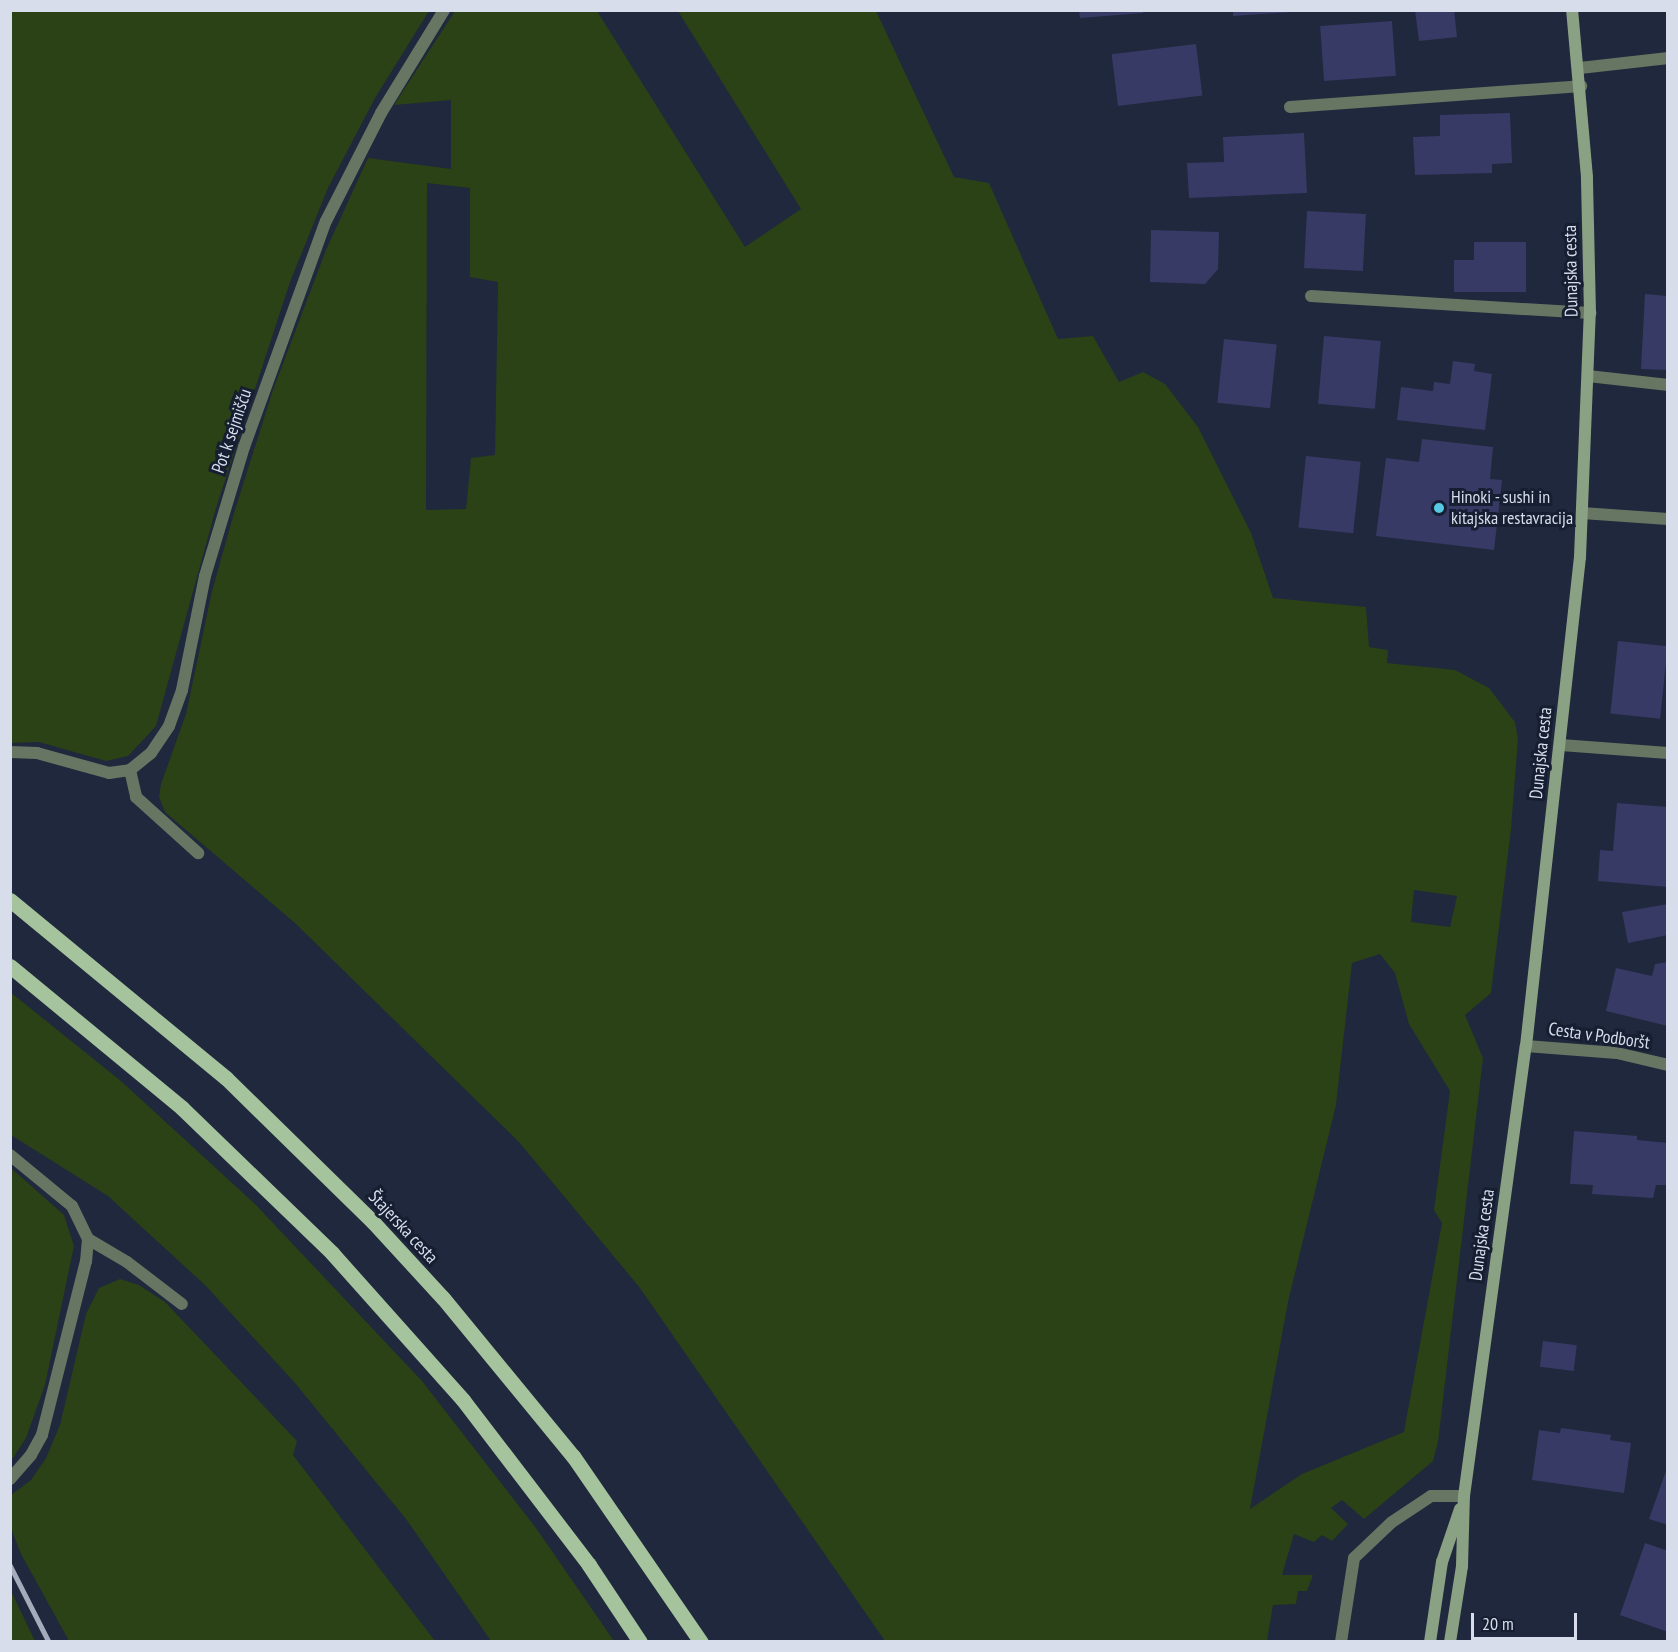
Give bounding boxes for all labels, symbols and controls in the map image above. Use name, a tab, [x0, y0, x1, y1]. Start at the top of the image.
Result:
street label: Dunajska cesta	[1559, 225, 1583, 317]
street label: Pot k sejmišču	[207, 386, 257, 476]
place label: Hinoki - sushi in kitajska restavracija	[1451, 487, 1573, 530]
marker: Hinoki - sushi in kitajska restavracija	[1432, 501, 1446, 515]
street label: Dunajska cesta	[1525, 706, 1557, 800]
street label: Cesta v Podboršt	[1547, 1018, 1651, 1054]
street label: Štajerska cesta	[364, 1186, 442, 1268]
street label: Dunajska cesta	[1465, 1188, 1499, 1282]
scale bar	[1474, 1601, 1580, 1639]
text: 20 m	[1482, 1612, 1514, 1635]

